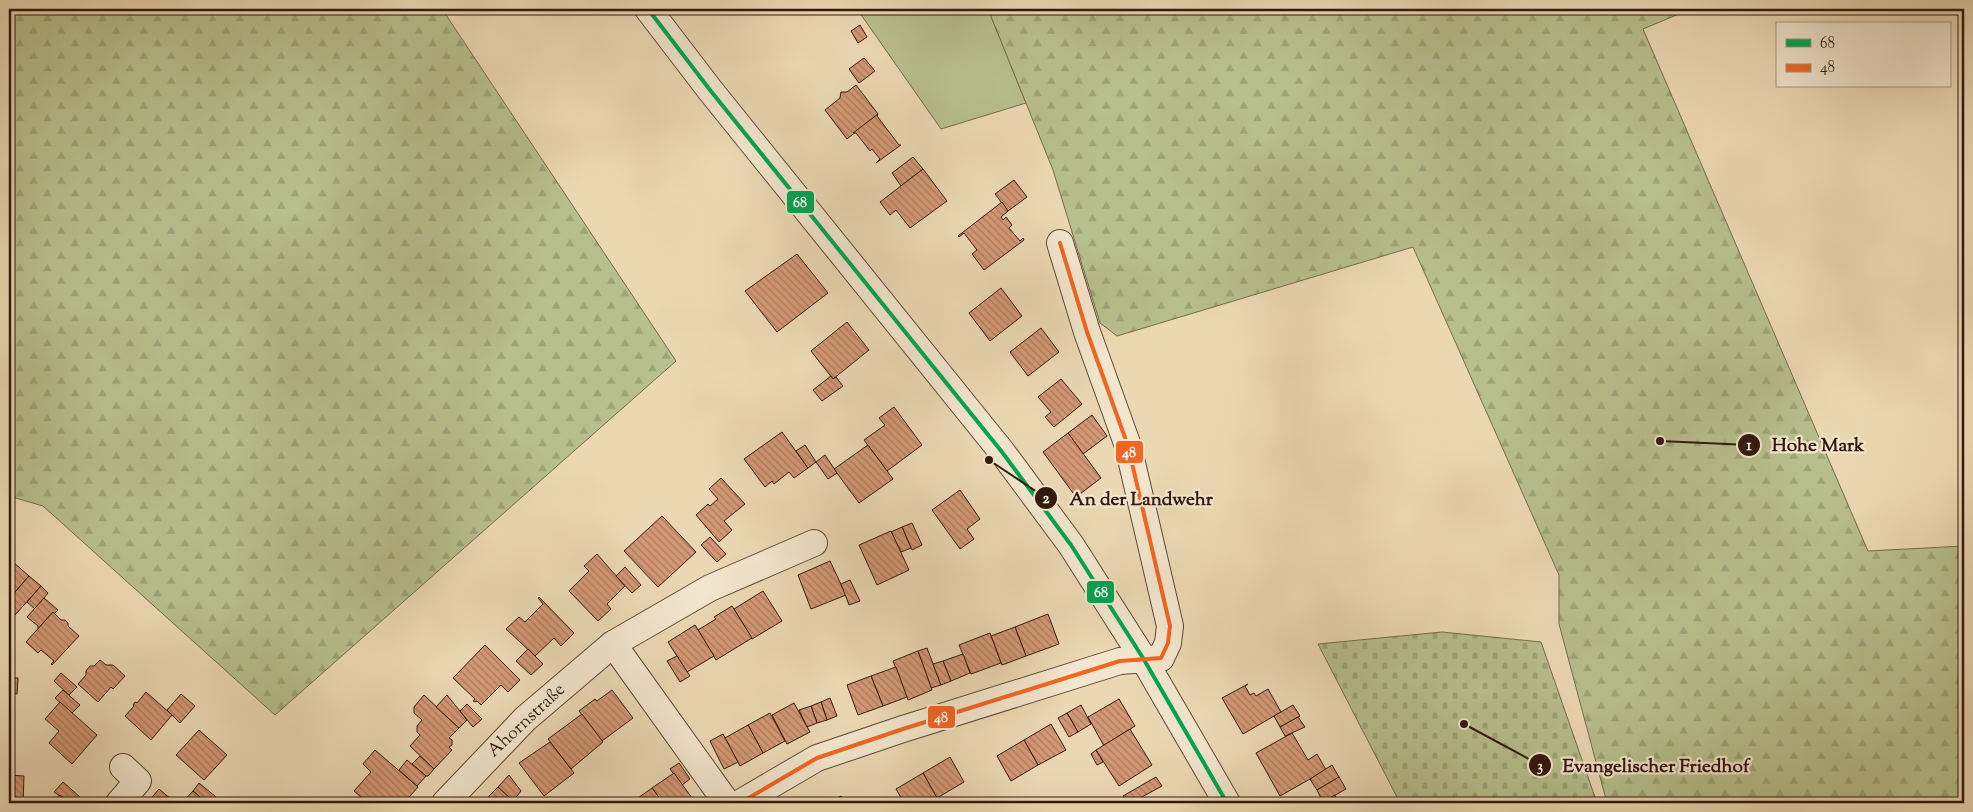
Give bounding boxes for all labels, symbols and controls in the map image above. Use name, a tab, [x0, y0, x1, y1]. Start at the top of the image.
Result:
legend	[1776, 22, 1950, 88]
text: 68	[1820, 34, 1835, 55]
text: 48	[1820, 58, 1835, 79]
line badge: 68	[786, 190, 815, 214]
text: 68	[793, 194, 807, 214]
callout: Hohe Mark	[1737, 428, 1874, 462]
text: Hohe Mark	[1772, 433, 1865, 460]
text: 1	[1746, 436, 1752, 457]
line badge: 48	[1115, 440, 1144, 464]
text: 48	[1121, 444, 1136, 464]
callout: An der Landwehr	[1034, 481, 1223, 515]
text: An der Landwehr	[1069, 487, 1214, 514]
text: 2	[1042, 489, 1050, 510]
line badge: 68	[1086, 580, 1115, 604]
text: 68	[1094, 584, 1108, 604]
street label: Ahornstraße	[482, 678, 572, 764]
line badge: 48	[927, 705, 956, 729]
text: 48	[933, 709, 948, 729]
callout: Evangelischer Friedhof	[1527, 748, 1759, 782]
text: Evangelischer Friedhof	[1563, 754, 1751, 781]
text: 3	[1537, 757, 1543, 778]

